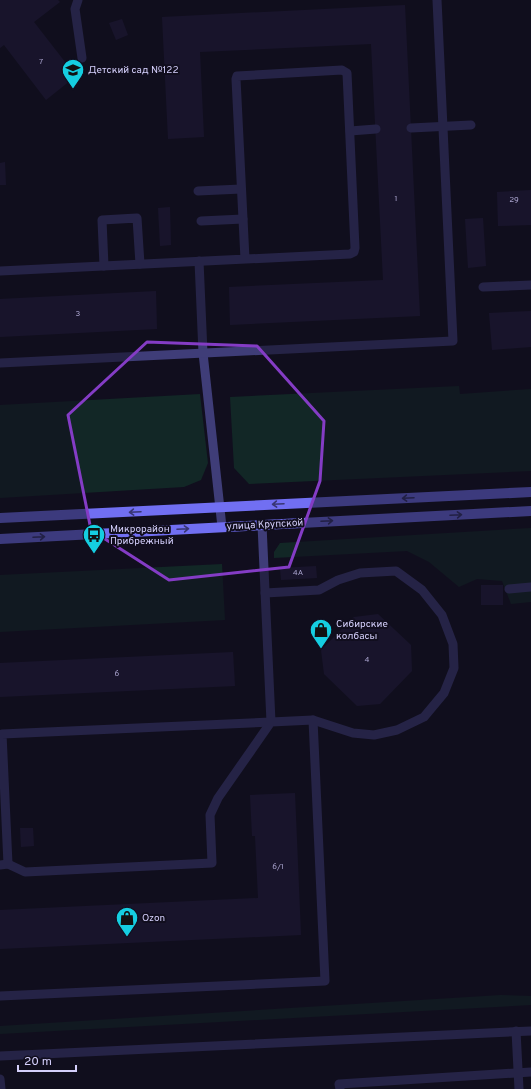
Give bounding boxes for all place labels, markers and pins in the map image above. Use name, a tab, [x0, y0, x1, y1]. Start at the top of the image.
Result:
school or university icon: Детский сад №122	[60, 57, 86, 90]
place label: Детский сад №122	[88, 64, 179, 77]
bus stop icon: Микрорайон Прибрежный	[81, 522, 107, 555]
place label: Микрорайон Прибрежный	[110, 523, 174, 548]
shop icon: Сибирские колбасы	[308, 617, 334, 650]
place label: Сибирские колбасы	[336, 618, 388, 643]
shop icon: Ozon	[114, 905, 140, 938]
place label: Ozon	[142, 912, 165, 925]

